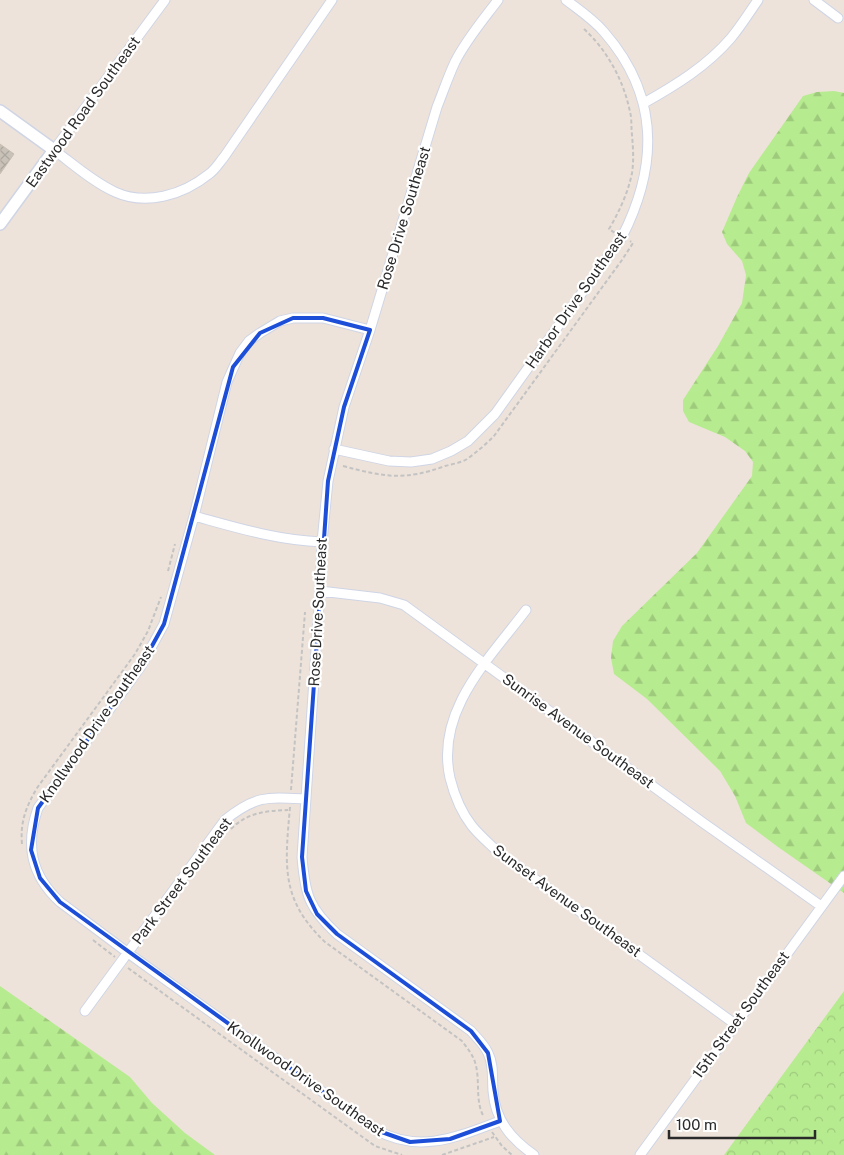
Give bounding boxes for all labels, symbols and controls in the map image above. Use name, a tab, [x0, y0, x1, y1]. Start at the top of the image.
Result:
street label: Eastwood Road Southeast	[22, 33, 143, 191]
street label: Rose Drive Southeast	[374, 144, 433, 292]
street label: Harbor Drive Southeast	[522, 228, 630, 372]
street label: Rose Drive Southeast	[305, 537, 330, 687]
street label: Knollwood Drive Southeast	[36, 642, 158, 806]
street label: Sunrise Avenue Southeast	[499, 670, 658, 791]
street label: Park Street Southeast	[128, 814, 235, 948]
street label: Sunset Avenue Southeast	[490, 841, 645, 960]
street label: 15th Street Southeast	[689, 948, 792, 1082]
street label: Knollwood Drive Southeast	[224, 1018, 388, 1140]
scale bar	[669, 1108, 815, 1140]
text: 100 m	[676, 1116, 717, 1133]

